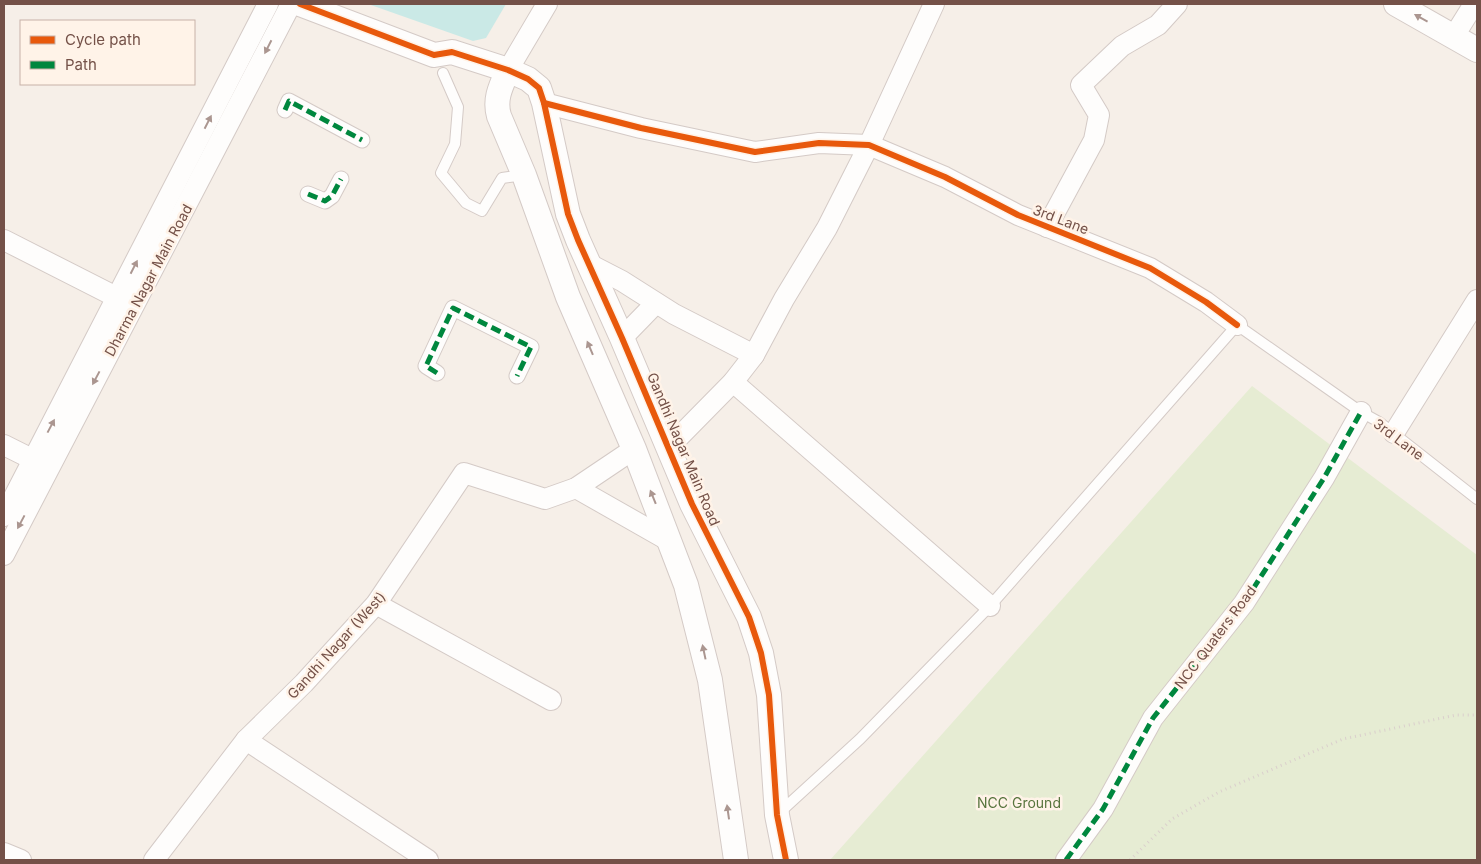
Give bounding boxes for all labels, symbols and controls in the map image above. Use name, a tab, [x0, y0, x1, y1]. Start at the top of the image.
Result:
one-way arrow	[1414, 14, 1429, 22]
legend	[20, 20, 195, 85]
text: Cycle path	[65, 30, 141, 49]
one-way arrow	[264, 40, 272, 54]
text: Path	[65, 55, 97, 74]
one-way arrow	[204, 115, 212, 129]
street label: Dharma Nagar Main Road	[101, 201, 195, 359]
street label: 3rd Lane	[1031, 201, 1091, 237]
one-way arrow	[130, 259, 138, 274]
one-way arrow	[585, 341, 593, 355]
street label: Gandhi Nagar Main Road	[644, 370, 724, 528]
one-way arrow	[92, 371, 101, 384]
street label: 3rd Lane	[1371, 415, 1427, 463]
one-way arrow	[47, 419, 55, 434]
one-way arrow	[649, 490, 657, 504]
one-way arrow	[17, 514, 25, 529]
street label: NCC Quaters Road	[1171, 582, 1259, 692]
street label: Gandhi Nagar (West)	[283, 588, 389, 702]
one-way arrow	[699, 643, 707, 659]
park label: NCC Ground	[977, 794, 1061, 811]
one-way arrow	[724, 804, 732, 820]

